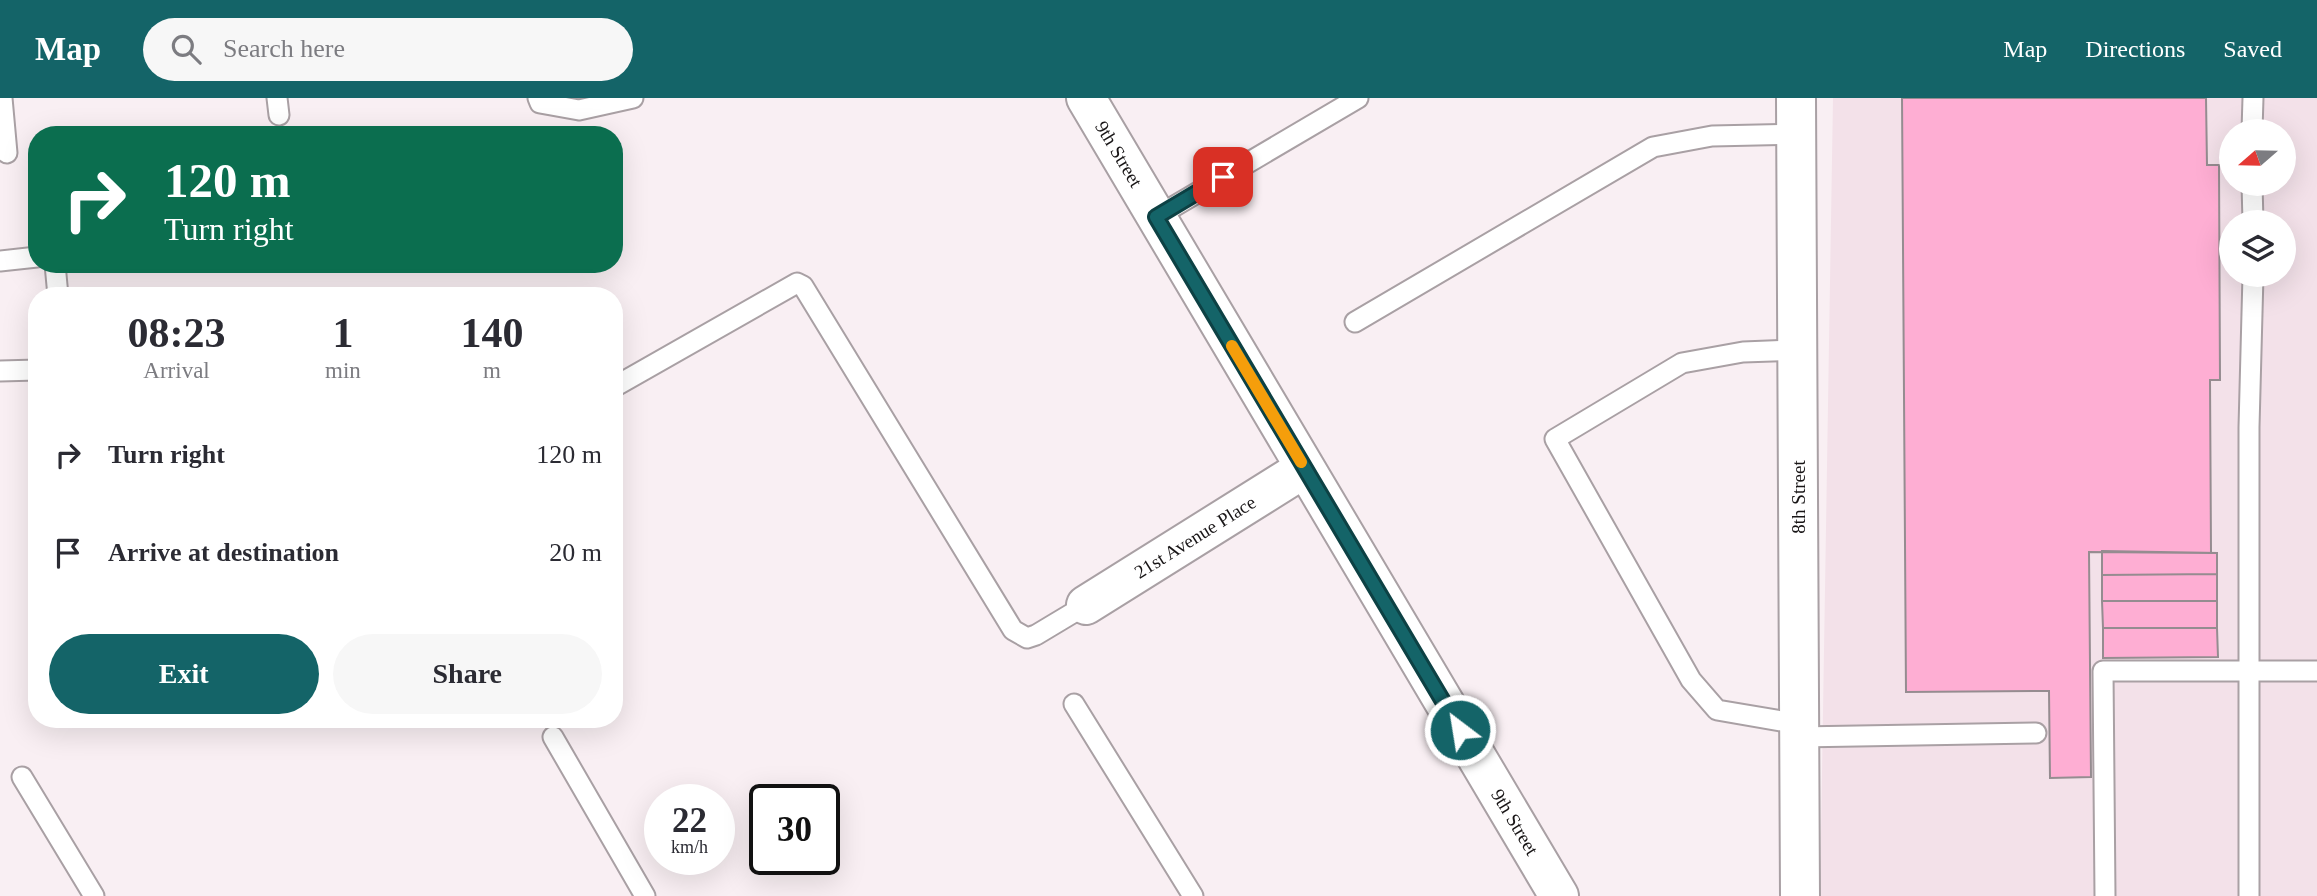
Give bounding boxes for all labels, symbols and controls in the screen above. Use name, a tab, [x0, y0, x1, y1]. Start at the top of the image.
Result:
search box	[143, 18, 633, 81]
icon: search	[167, 30, 205, 68]
text: Map	[35, 31, 101, 67]
text: Search here	[223, 34, 345, 63]
text: Map	[2003, 36, 2047, 62]
text: Directions	[2085, 36, 2185, 62]
text: Saved	[2223, 36, 2282, 62]
street label: 9th Street	[1091, 117, 1147, 191]
north arrow	[2219, 119, 2296, 196]
map controls	[2219, 119, 2296, 287]
pin	[1193, 147, 1253, 207]
text: 120 m	[164, 153, 291, 208]
icon: right	[49, 154, 140, 245]
icon: arrive	[1204, 158, 1242, 196]
button: layers	[2219, 210, 2296, 287]
text: Turn right	[164, 211, 294, 247]
text: 08:23	[128, 310, 226, 356]
text: 1	[332, 310, 353, 356]
text: 140	[460, 310, 523, 356]
text: Arrival	[143, 358, 210, 383]
text: min	[325, 358, 361, 383]
text: m	[483, 358, 501, 383]
icon: right	[49, 436, 87, 474]
text: Turn right	[108, 440, 225, 469]
text: 120 m	[536, 440, 602, 469]
street label: 8th Street	[1788, 460, 1809, 534]
street label: 21st Avenue Place	[1131, 491, 1259, 583]
icon: arrive	[49, 534, 87, 572]
text: Arrive at destination	[108, 538, 339, 567]
text: 20 m	[549, 538, 602, 567]
button: Exit	[49, 634, 319, 714]
button: Share	[333, 634, 602, 714]
position arrow	[1423, 693, 1497, 767]
speed limit sign: 30	[749, 784, 840, 875]
street label: 9th Street	[1487, 785, 1543, 859]
text: 22	[672, 801, 707, 840]
text: km/h	[671, 837, 708, 857]

